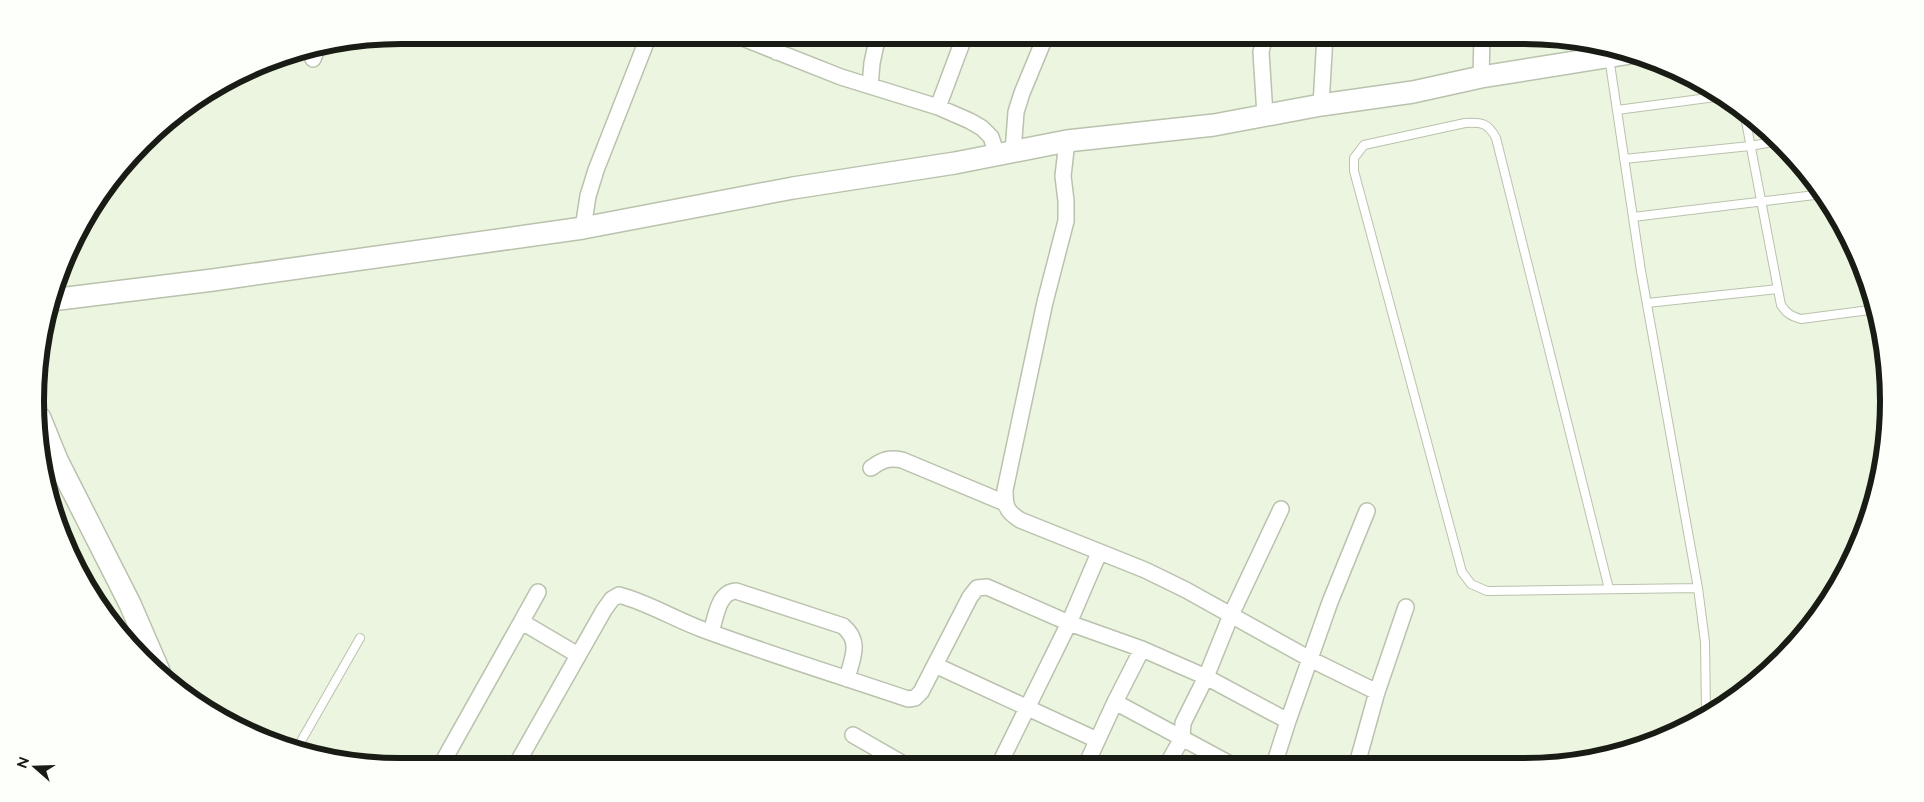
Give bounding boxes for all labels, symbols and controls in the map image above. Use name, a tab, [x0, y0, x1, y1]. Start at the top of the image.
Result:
north arrow	[10, 742, 60, 792]
text: N	[13, 755, 32, 770]

